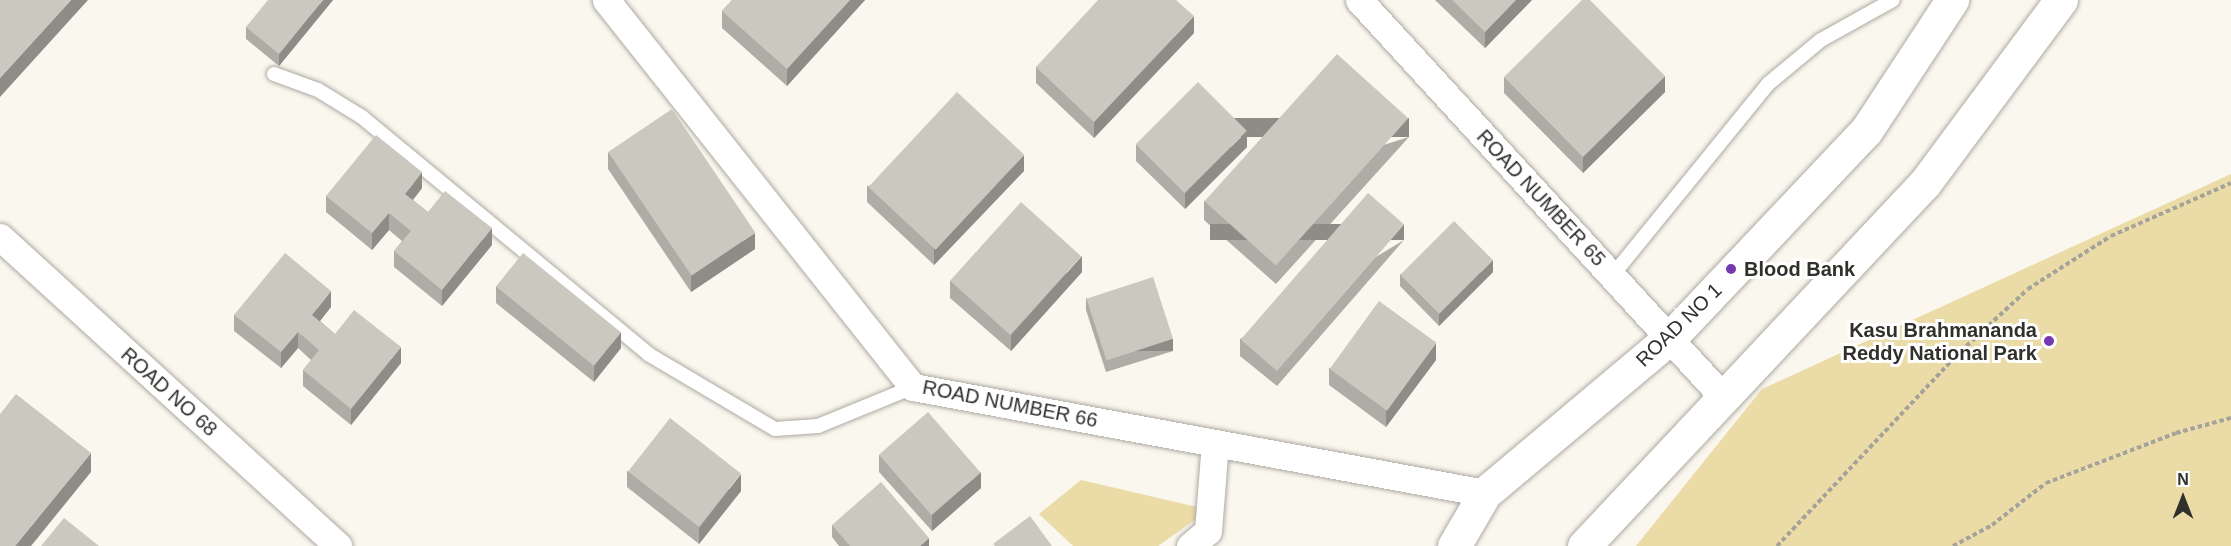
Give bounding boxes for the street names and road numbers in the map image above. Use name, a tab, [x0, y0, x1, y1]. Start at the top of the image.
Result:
street label: ROAD NUMBER 65	[1472, 125, 1610, 271]
street label: ROAD NO 1	[1631, 278, 1727, 372]
street label: ROAD NO 68	[116, 343, 222, 441]
street label: ROAD NUMBER 66	[920, 375, 1100, 433]

